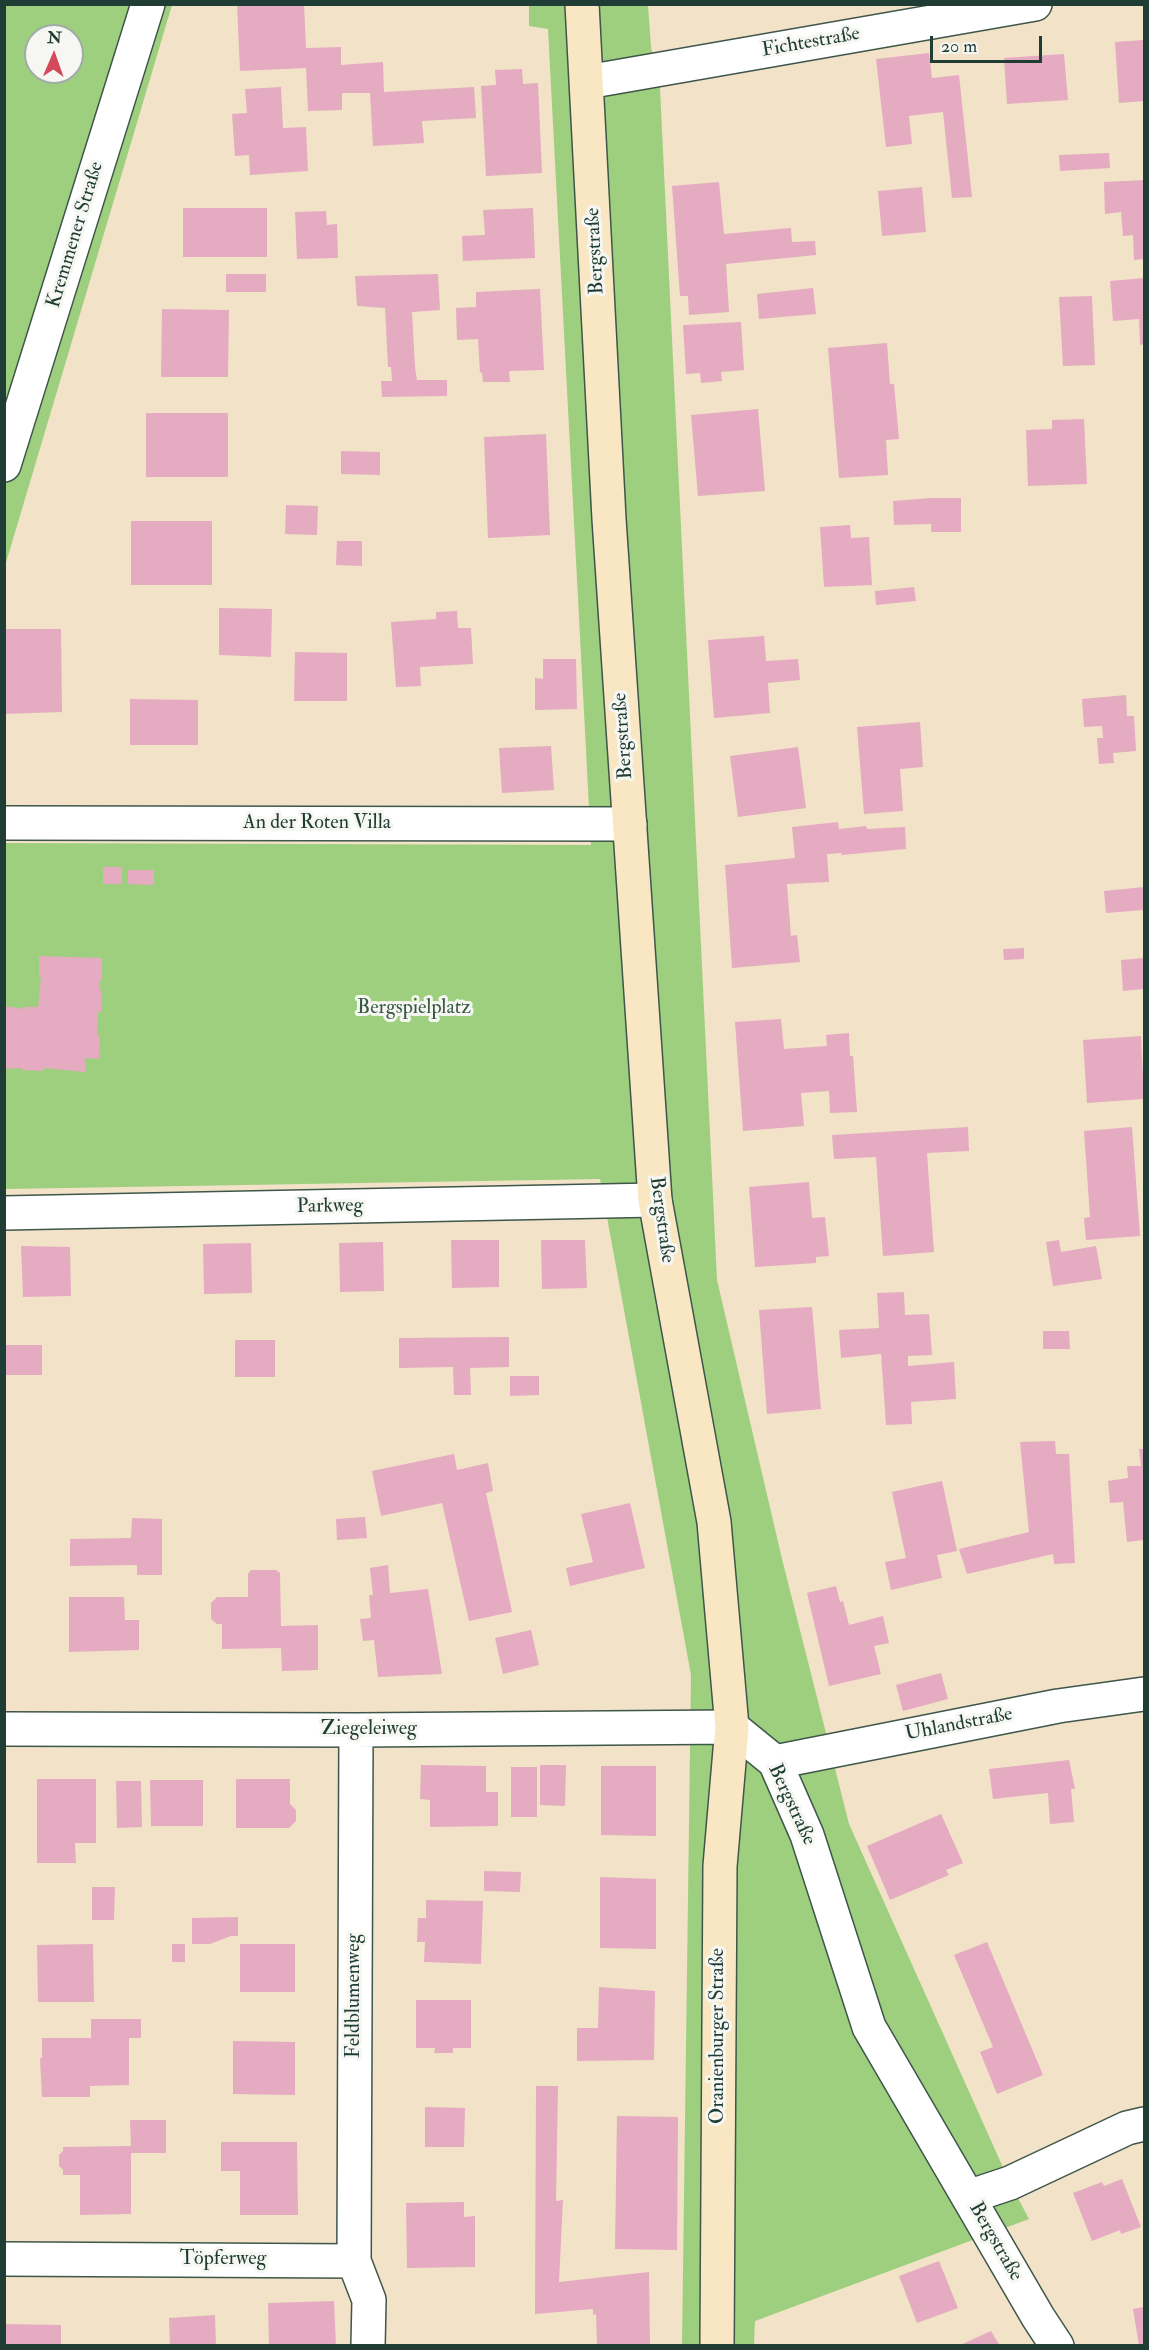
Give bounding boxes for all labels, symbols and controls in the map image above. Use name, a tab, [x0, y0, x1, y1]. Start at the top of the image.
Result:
street label: Fichtestraße	[760, 23, 862, 63]
north arrow	[24, 24, 84, 84]
scale bar	[933, 24, 1046, 62]
text: N	[47, 28, 62, 48]
text: 20 m	[941, 35, 977, 58]
street label: Kremmener Straße	[42, 159, 110, 311]
street label: Bergstraße	[582, 207, 610, 295]
street label: Bergstraße	[609, 692, 639, 780]
street label: An der Roten Villa	[243, 812, 391, 836]
park label: Bergspielplatz	[357, 997, 471, 1021]
street label: Bergstraße	[643, 1175, 679, 1265]
street label: Parkweg	[296, 1194, 364, 1220]
street label: Uhlandstraße	[903, 1703, 1015, 1747]
street label: Ziegeleiweg	[321, 1718, 417, 1742]
street label: Bergstraße	[762, 1761, 820, 1849]
street label: Feldblumenweg	[343, 1934, 367, 2058]
street label: Oranienburger Straße	[707, 1948, 731, 2124]
street label: Bergstraße	[963, 2198, 1027, 2286]
street label: Töpferweg	[180, 2248, 266, 2272]

